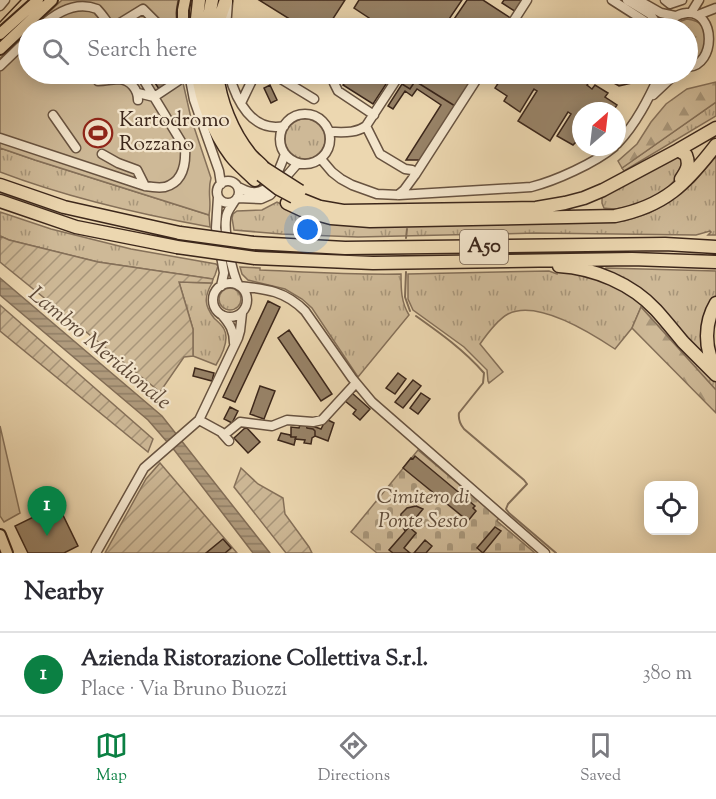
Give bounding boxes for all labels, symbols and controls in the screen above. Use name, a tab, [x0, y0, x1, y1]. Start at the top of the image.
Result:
search box	[18, 18, 698, 84]
icon: search	[39, 35, 72, 68]
text: Search here	[87, 35, 197, 67]
north arrow	[572, 102, 626, 156]
place label: Kartodromo Rozzano	[119, 106, 230, 160]
sports icon: Kartodromo Rozzano	[82, 117, 114, 149]
your location	[293, 215, 322, 244]
road number: A50	[460, 230, 508, 264]
water label: Lambro Meridionale	[21, 280, 178, 419]
map controls	[644, 481, 698, 535]
button: locate	[644, 481, 698, 535]
park label: Cimitero di Ponte Sesto	[377, 483, 469, 537]
pin: 1	[28, 486, 66, 536]
text: Nearby	[24, 574, 104, 611]
text: Azienda Ristorazione Collettiva S.r.l.	[81, 644, 428, 676]
text: 1	[40, 660, 47, 689]
text: 380 m	[643, 660, 692, 689]
text: Place · Via Bruno Buozzi	[81, 676, 287, 705]
tab: Map	[95, 729, 128, 788]
tab: Directions	[318, 729, 390, 788]
tab: Saved	[580, 729, 621, 788]

